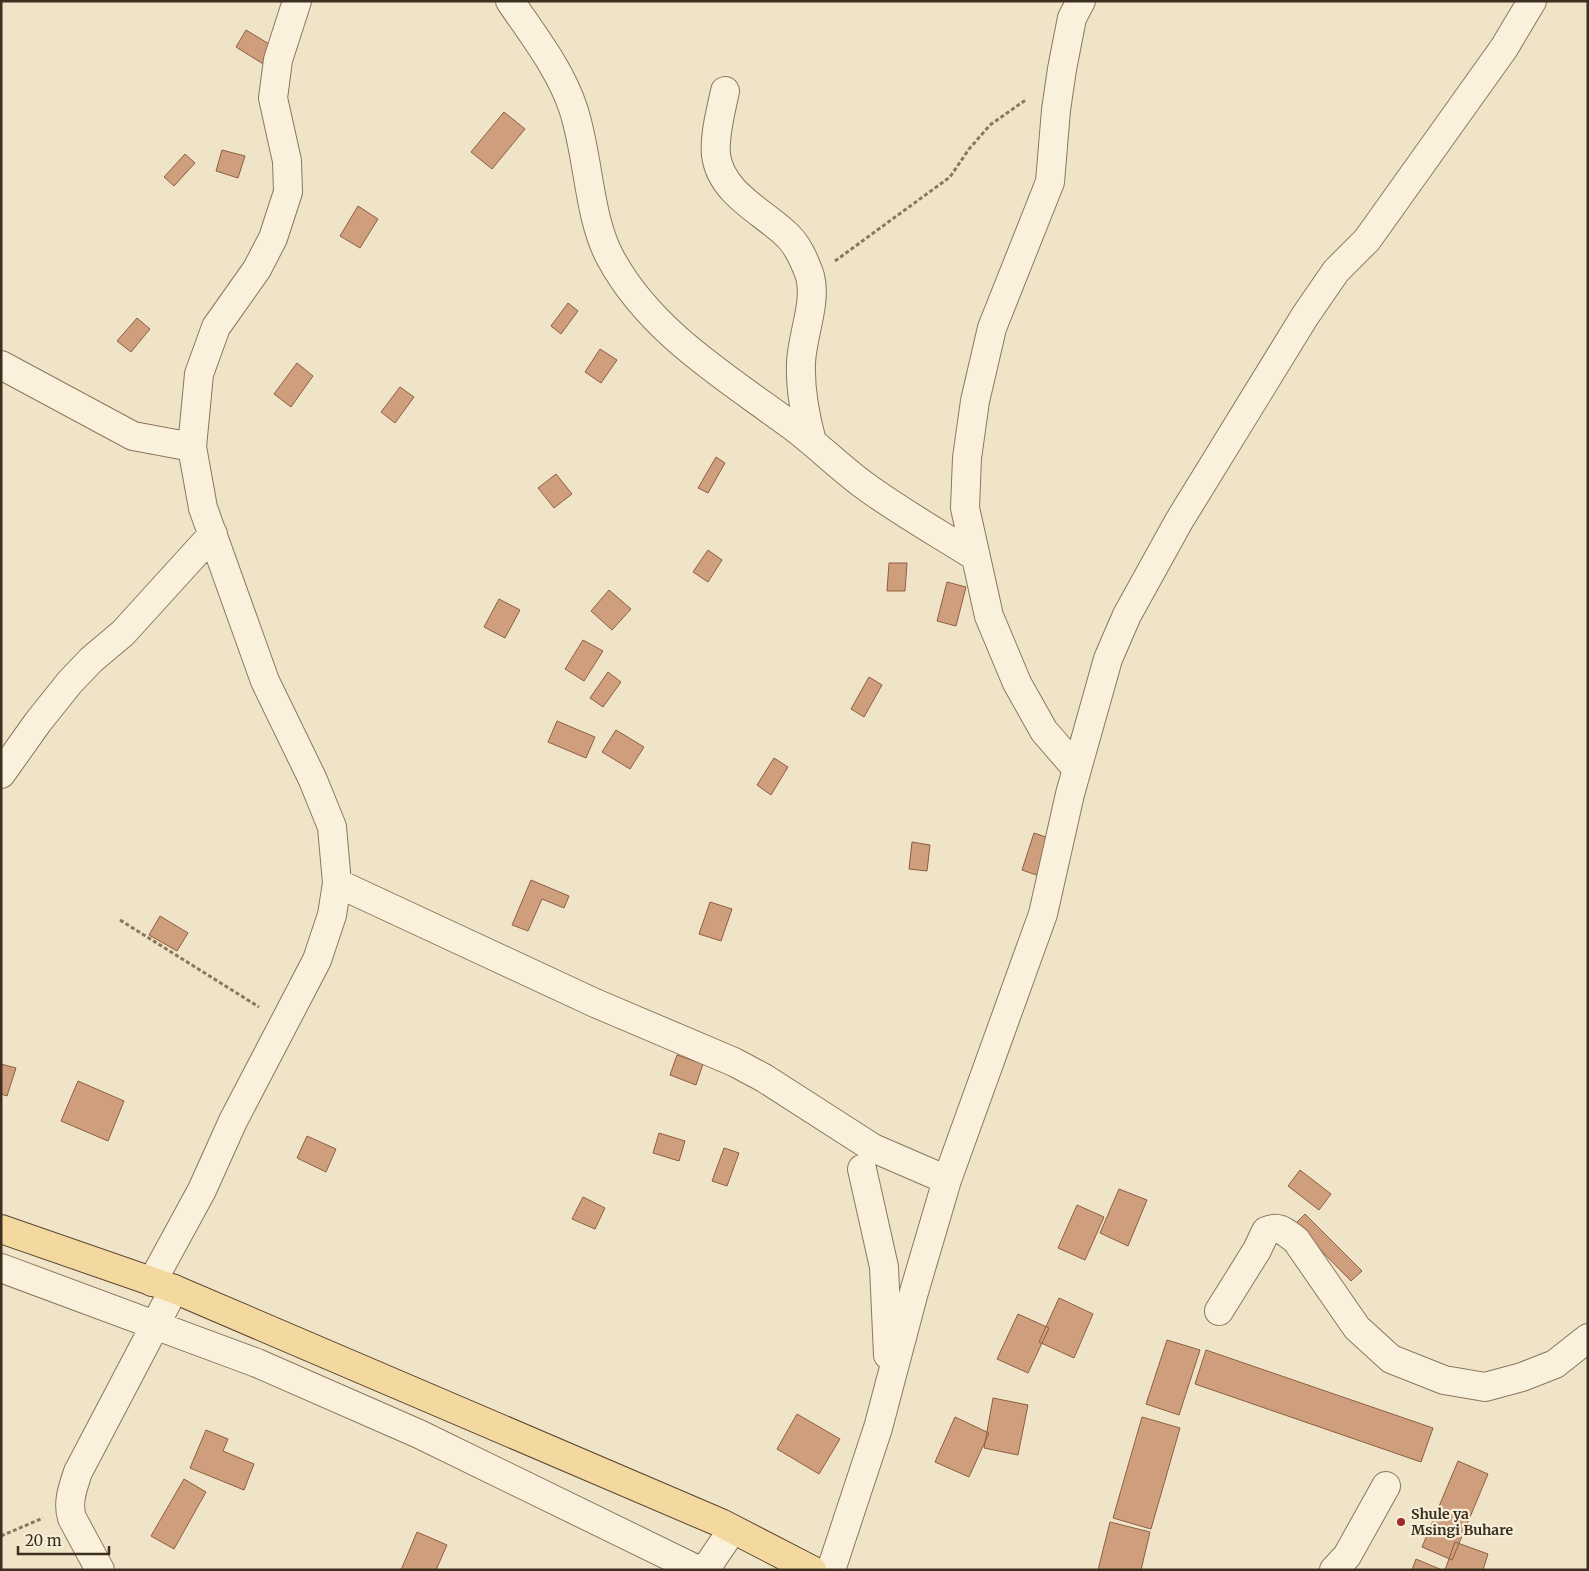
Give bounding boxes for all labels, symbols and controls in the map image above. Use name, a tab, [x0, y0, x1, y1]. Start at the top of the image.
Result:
place label: Shule ya Msingi Buhare	[1411, 1505, 1513, 1539]
marker: Shule ya Msingi Buhare	[1395, 1516, 1407, 1528]
scale bar	[18, 1524, 109, 1556]
text: 20 m	[25, 1531, 62, 1550]

